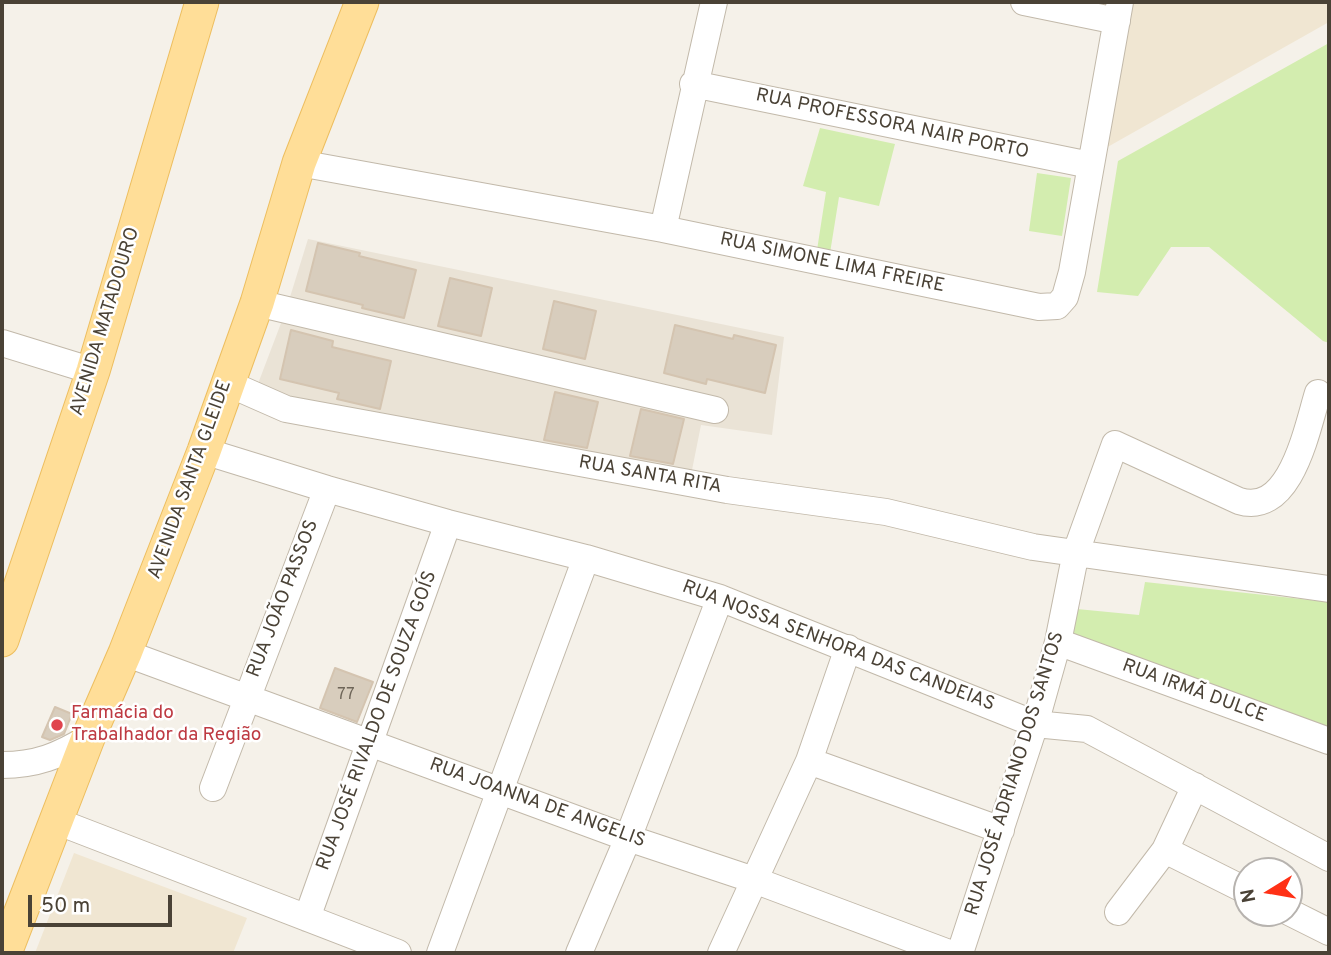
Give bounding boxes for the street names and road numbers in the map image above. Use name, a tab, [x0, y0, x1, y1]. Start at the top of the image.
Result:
street label: RUA PROFESSORA NAIR PORTO	[753, 85, 1031, 165]
street label: AVENIDA MATADOURO	[66, 225, 146, 419]
street label: RUA SIMONE LIMA FREIRE	[718, 229, 946, 299]
street label: AVENIDA SANTA GLEIDE	[144, 377, 238, 583]
street label: RUA SANTA RITA	[577, 452, 723, 500]
street label: RUA JOÃO PASSOS	[243, 517, 325, 681]
street label: RUA JOSÉ RIVALDO DE SOUZA GOÍS	[313, 568, 443, 874]
street label: RUA NOSSA SENHORA DAS CANDEIAS	[679, 577, 997, 717]
street label: RUA JOSÉ ADRIANO DOS SANTOS	[962, 629, 1070, 919]
street label: RUA IRMÃ DULCE	[1119, 655, 1269, 729]
street label: RUA JOANNA DE ANGELIS	[426, 754, 648, 854]

